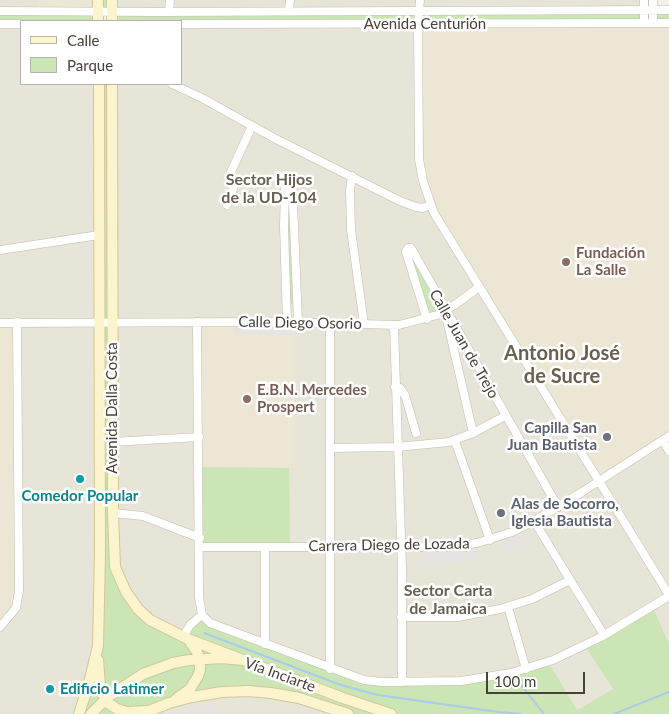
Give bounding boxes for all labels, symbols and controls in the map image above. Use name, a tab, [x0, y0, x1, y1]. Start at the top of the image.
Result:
street label: Avenida Centurión	[364, 15, 486, 33]
legend	[20, 20, 182, 85]
text: Calle	[67, 31, 99, 49]
text: Parque	[67, 56, 113, 74]
district label: Sector Hijos de la UD-104	[221, 170, 317, 208]
place label: Fundación La Salle	[576, 244, 645, 279]
marker: Fundación La Salle	[560, 256, 572, 268]
street label: Calle Juan de Trejo	[425, 286, 503, 402]
street label: Calle Diego Osorio	[238, 313, 362, 333]
street label: Avenida Dalla Costa	[103, 342, 121, 474]
district label: Antonio José de Sucre	[504, 342, 620, 389]
place label: E.B.N. Mercedes Prospert	[257, 381, 367, 416]
marker: E.B.N. Mercedes Prospert	[241, 393, 253, 405]
place label: Capilla San Juan Bautista	[507, 419, 597, 454]
marker: Capilla San Juan Bautista	[601, 431, 613, 443]
marker: Comedor Popular	[74, 473, 86, 485]
place label: Comedor Popular	[22, 487, 138, 505]
place label: Alas de Socorro, Iglesia Bautista	[511, 495, 619, 530]
marker: Alas de Socorro, Iglesia Bautista	[495, 507, 507, 519]
street label: Carrera Diego de Lozada	[308, 535, 470, 555]
district label: Sector Carta de Jamaica	[404, 581, 492, 619]
street label: Vía Inciarte	[242, 654, 318, 696]
scale bar	[489, 662, 588, 694]
text: 100 m	[494, 672, 536, 690]
place label: Edificio Latimer	[60, 680, 164, 698]
marker: Edificio Latimer	[44, 683, 56, 695]

